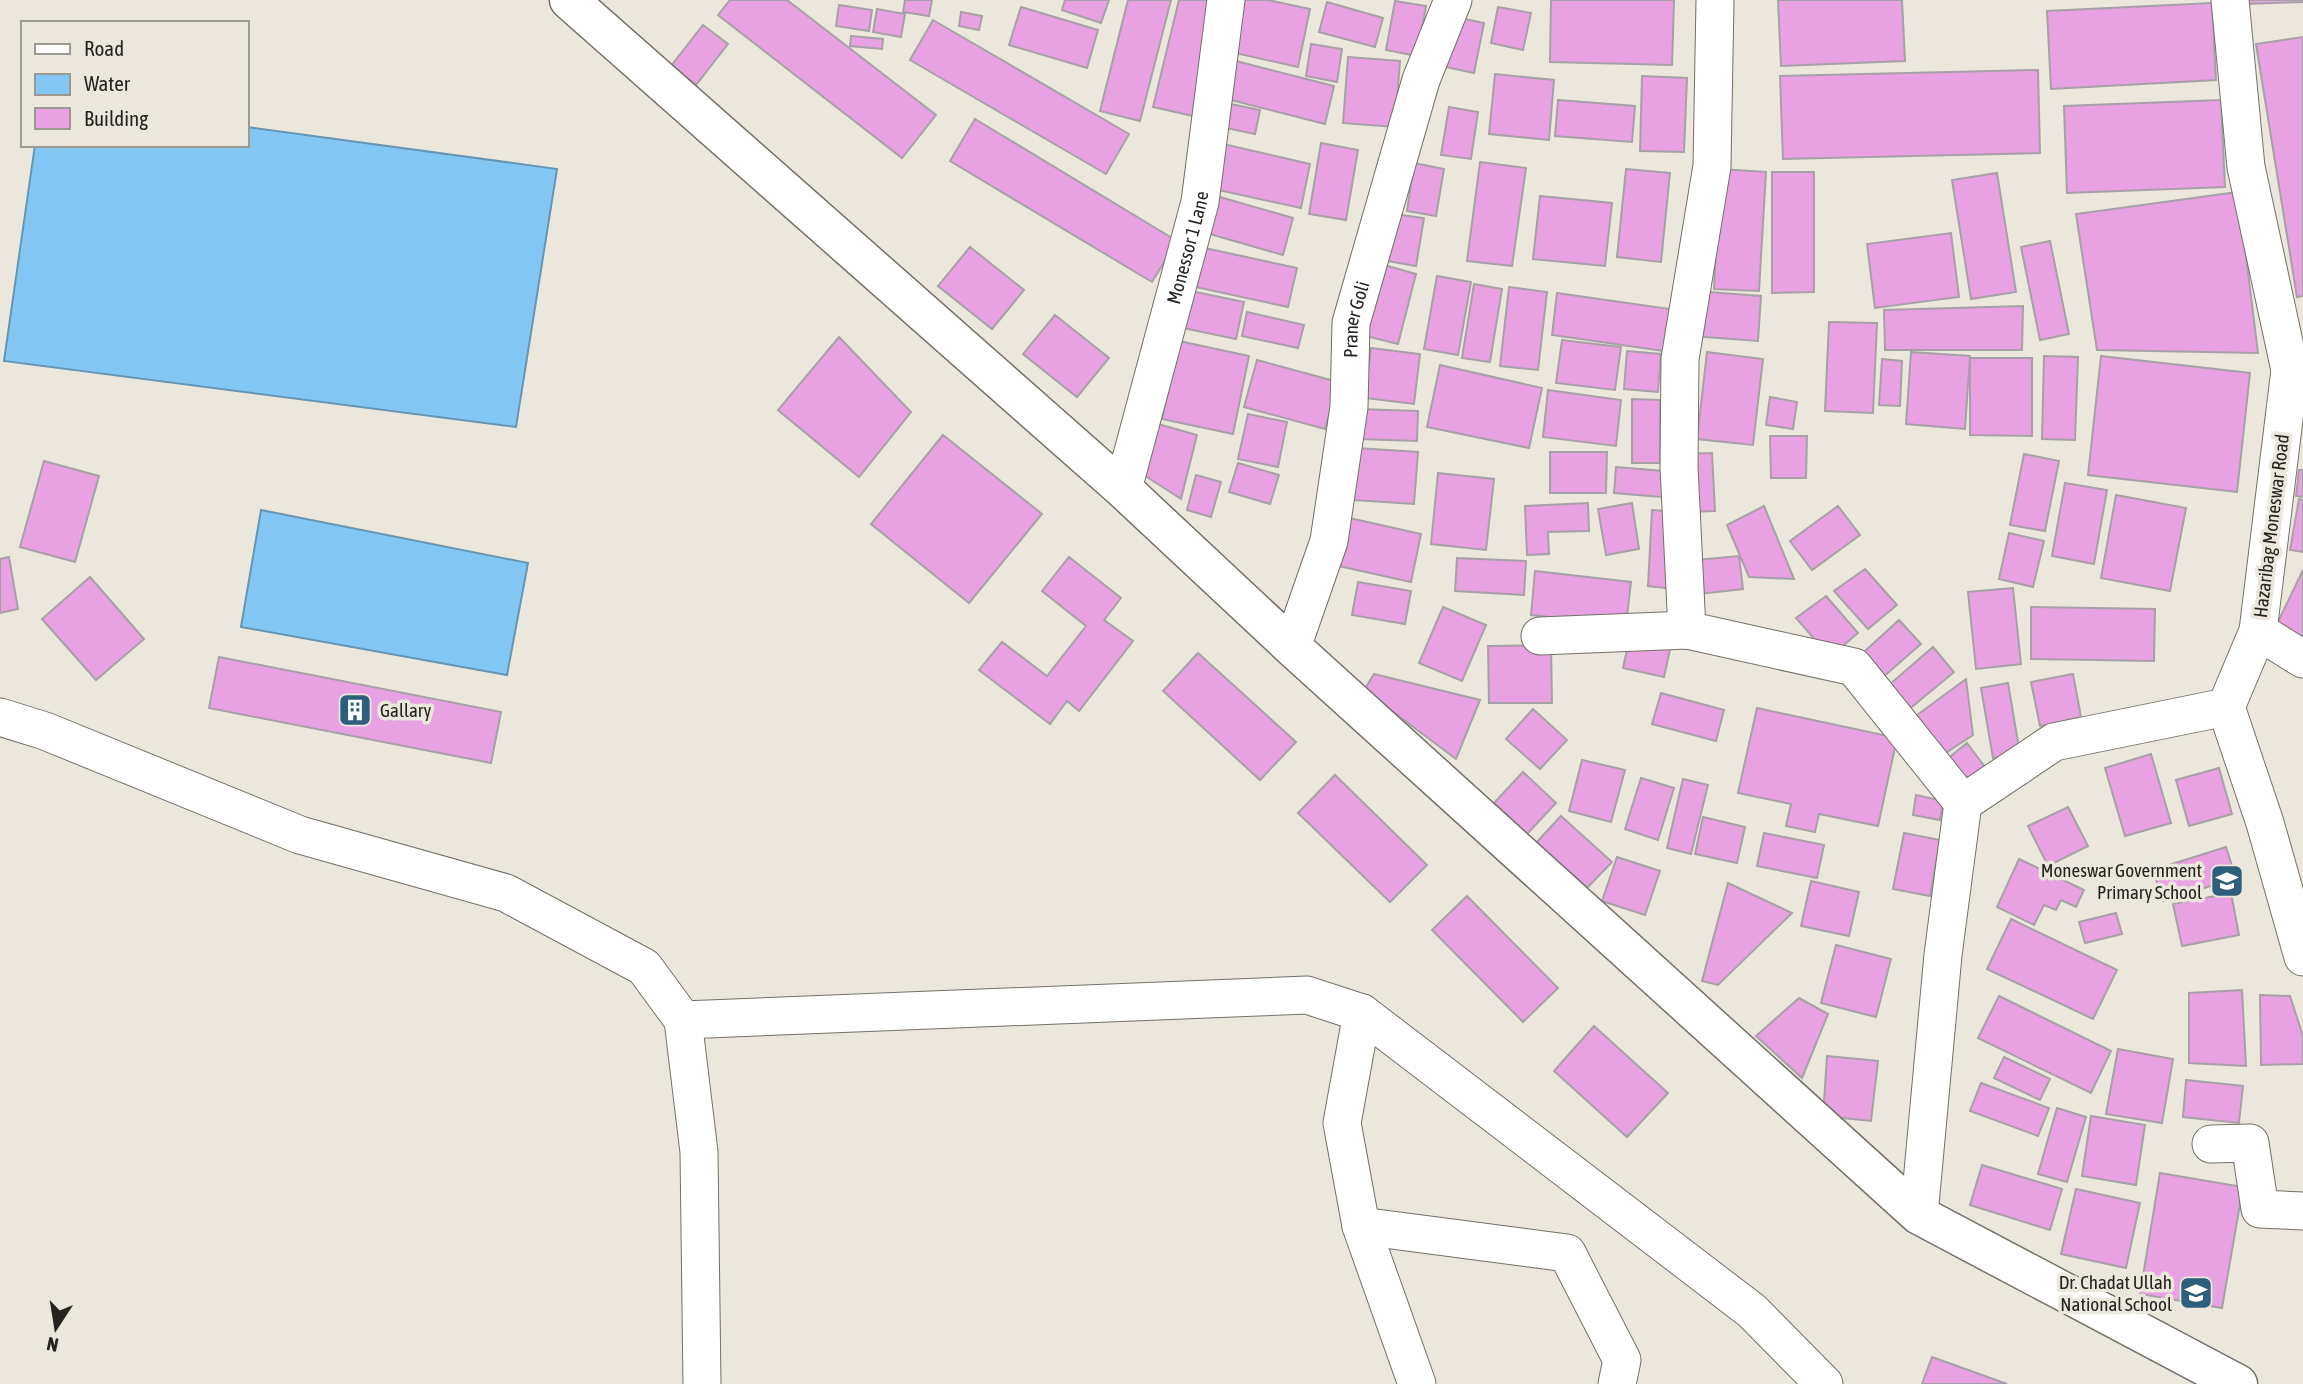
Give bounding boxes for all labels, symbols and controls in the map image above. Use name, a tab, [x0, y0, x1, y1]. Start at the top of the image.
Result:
legend	[21, 21, 248, 147]
text: Road	[84, 36, 124, 60]
text: Water	[84, 71, 131, 95]
text: Building	[84, 106, 148, 130]
street label: Monessor 1 Lane	[1162, 190, 1212, 306]
street label: Praner Goli	[1339, 278, 1374, 358]
street label: Hazaribag Moneswar Road	[2249, 433, 2293, 619]
building icon: Gallary	[336, 691, 374, 729]
place label: Gallary	[380, 699, 431, 721]
place label: Moneswar Government Primary School	[2041, 859, 2202, 903]
school or university icon: Moneswar Government Primary School	[2208, 862, 2246, 900]
place label: Dr. Chadat Ullah National School	[2059, 1271, 2172, 1315]
school or university icon: Dr. Chadat Ullah National School	[2177, 1274, 2215, 1312]
north arrow	[21, 1293, 91, 1363]
text: N	[45, 1333, 60, 1357]

